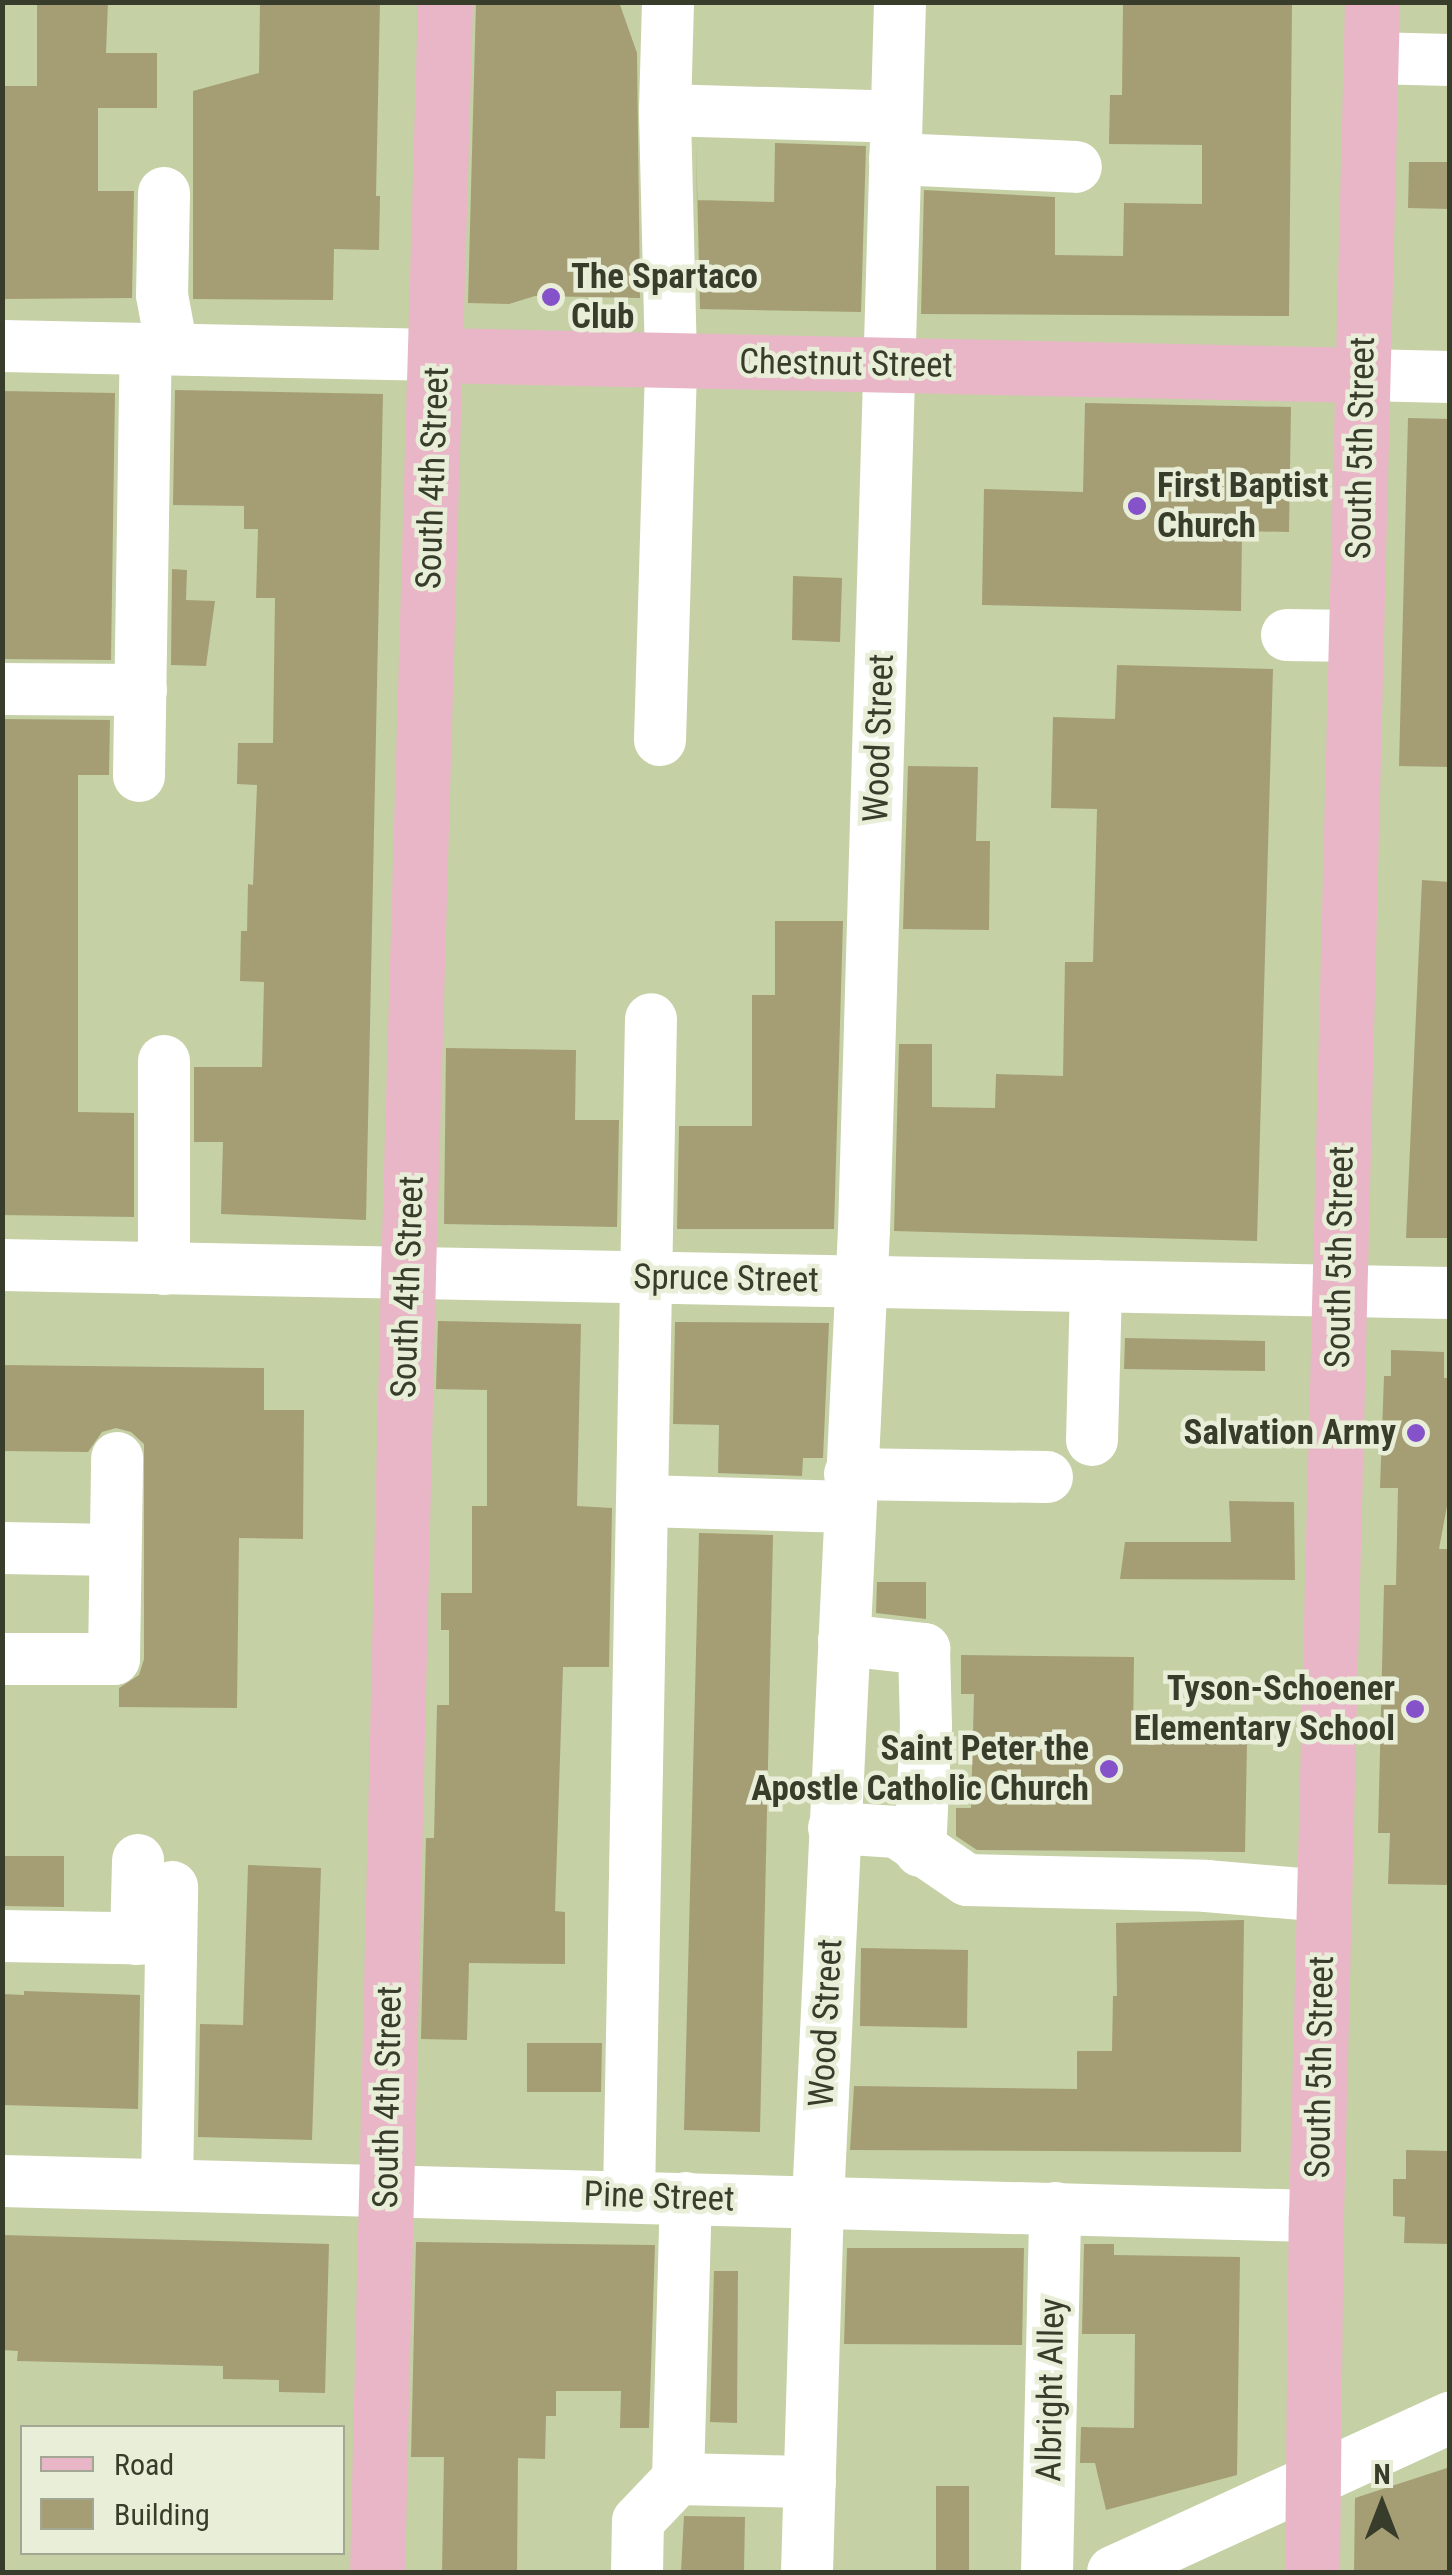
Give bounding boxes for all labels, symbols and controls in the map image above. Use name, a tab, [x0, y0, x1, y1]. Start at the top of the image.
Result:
place label: The Spartaco Club	[571, 256, 758, 338]
marker: The Spartaco Club	[540, 286, 562, 308]
street label: South 5th Street	[1338, 336, 1384, 560]
street label: Chestnut Street	[739, 341, 953, 387]
street label: South 4th Street	[408, 366, 458, 590]
place label: First Baptist Church	[1157, 465, 1328, 547]
marker: First Baptist Church	[1126, 495, 1148, 517]
street label: Wood Street	[855, 653, 903, 823]
street label: South 5th Street	[1317, 1145, 1363, 1369]
street label: South 4th Street	[383, 1175, 433, 1399]
street label: Spruce Street	[633, 1256, 819, 1302]
place label: Salvation Army	[1184, 1412, 1396, 1454]
marker: Salvation Army	[1405, 1422, 1427, 1444]
place label: Tyson-Schoener Elementary School	[1134, 1668, 1395, 1750]
marker: Tyson-Schoener Elementary School	[1404, 1698, 1426, 1720]
place label: Saint Peter the Apostle Catholic Church	[751, 1728, 1089, 1810]
marker: Saint Peter the Apostle Catholic Church	[1098, 1758, 1120, 1780]
street label: Wood Street	[801, 1938, 851, 2108]
street label: South 5th Street	[1297, 1955, 1343, 2179]
street label: South 4th Street	[365, 1985, 411, 2209]
street label: Pine Street	[583, 2173, 735, 2221]
street label: Albright Alley	[1028, 2298, 1074, 2482]
legend	[20, 2425, 345, 2555]
text: Road	[114, 2447, 174, 2482]
north arrow	[1332, 2455, 1432, 2555]
text: N	[1373, 2458, 1391, 2491]
text: Building	[114, 2497, 210, 2532]

